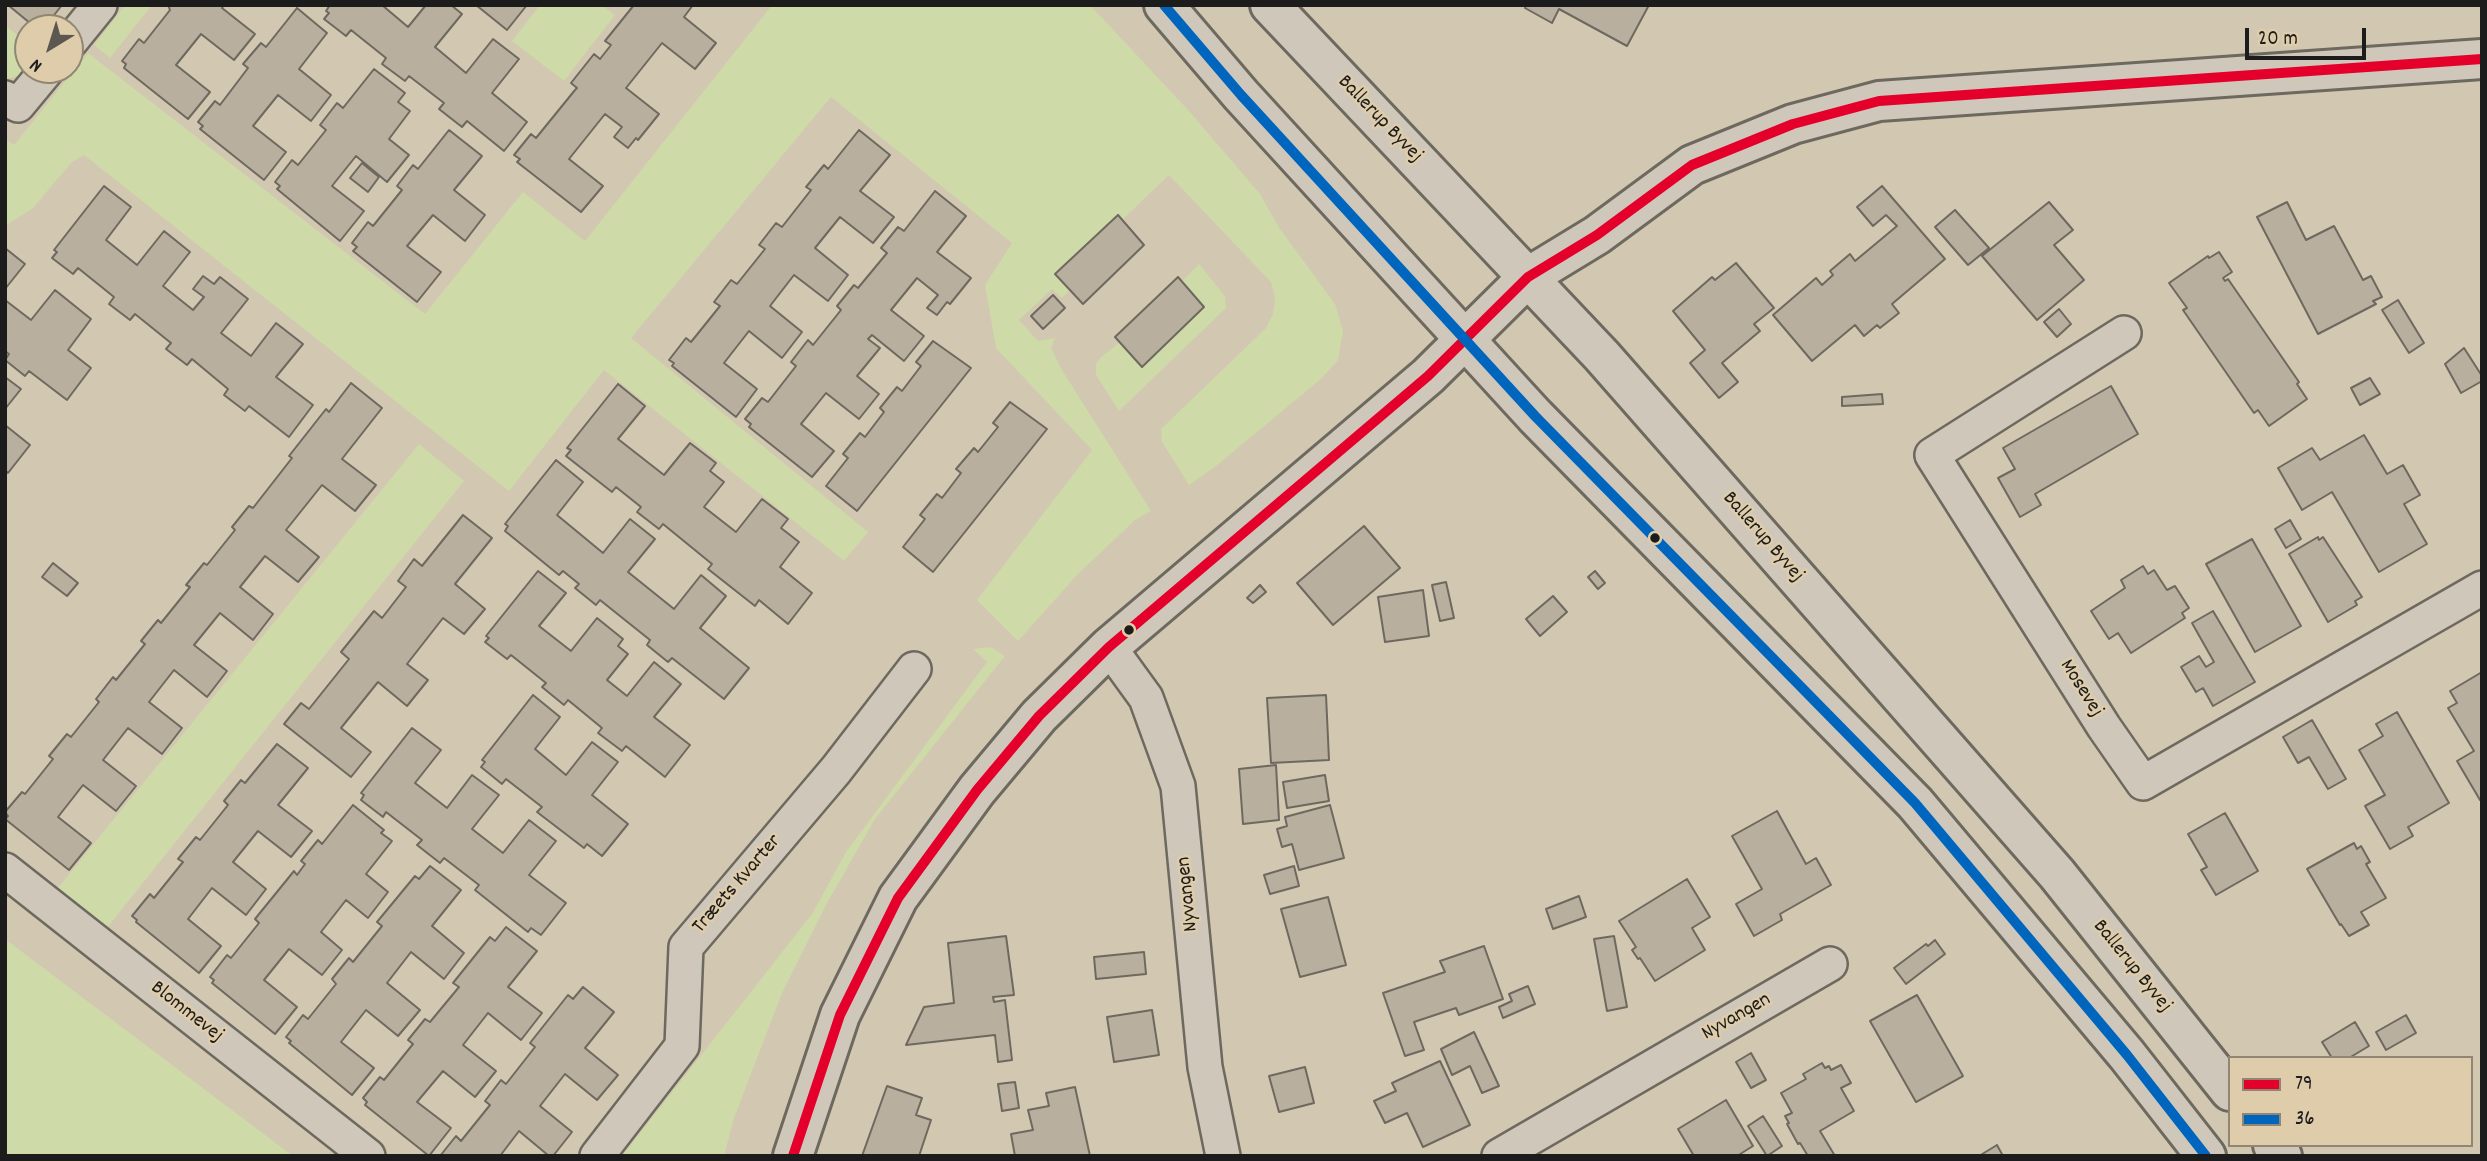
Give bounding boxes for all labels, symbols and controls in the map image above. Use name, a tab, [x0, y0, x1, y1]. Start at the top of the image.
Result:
north arrow	[14, 14, 84, 84]
scale bar	[2249, 14, 2370, 58]
text: 20 m	[2258, 25, 2298, 55]
text: N	[25, 51, 49, 78]
street label: Ballerup Byvej	[1331, 71, 1427, 169]
street label: Ballerup Byvej	[1716, 487, 1808, 589]
unlabelled marker	[1648, 531, 1662, 545]
unlabelled marker	[1122, 623, 1136, 637]
street label: Mosevej	[2053, 656, 2107, 722]
street label: Træets Kvarter	[688, 830, 788, 940]
street label: Nyvangen	[1173, 855, 1205, 933]
street label: Ballerup Byvej	[2086, 915, 2176, 1019]
street label: Blommevej	[144, 977, 228, 1049]
street label: Nyvangen	[1698, 988, 1776, 1048]
legend	[2228, 1056, 2473, 1147]
text: 79	[2295, 1070, 2313, 1100]
text: 36	[2295, 1105, 2315, 1135]

